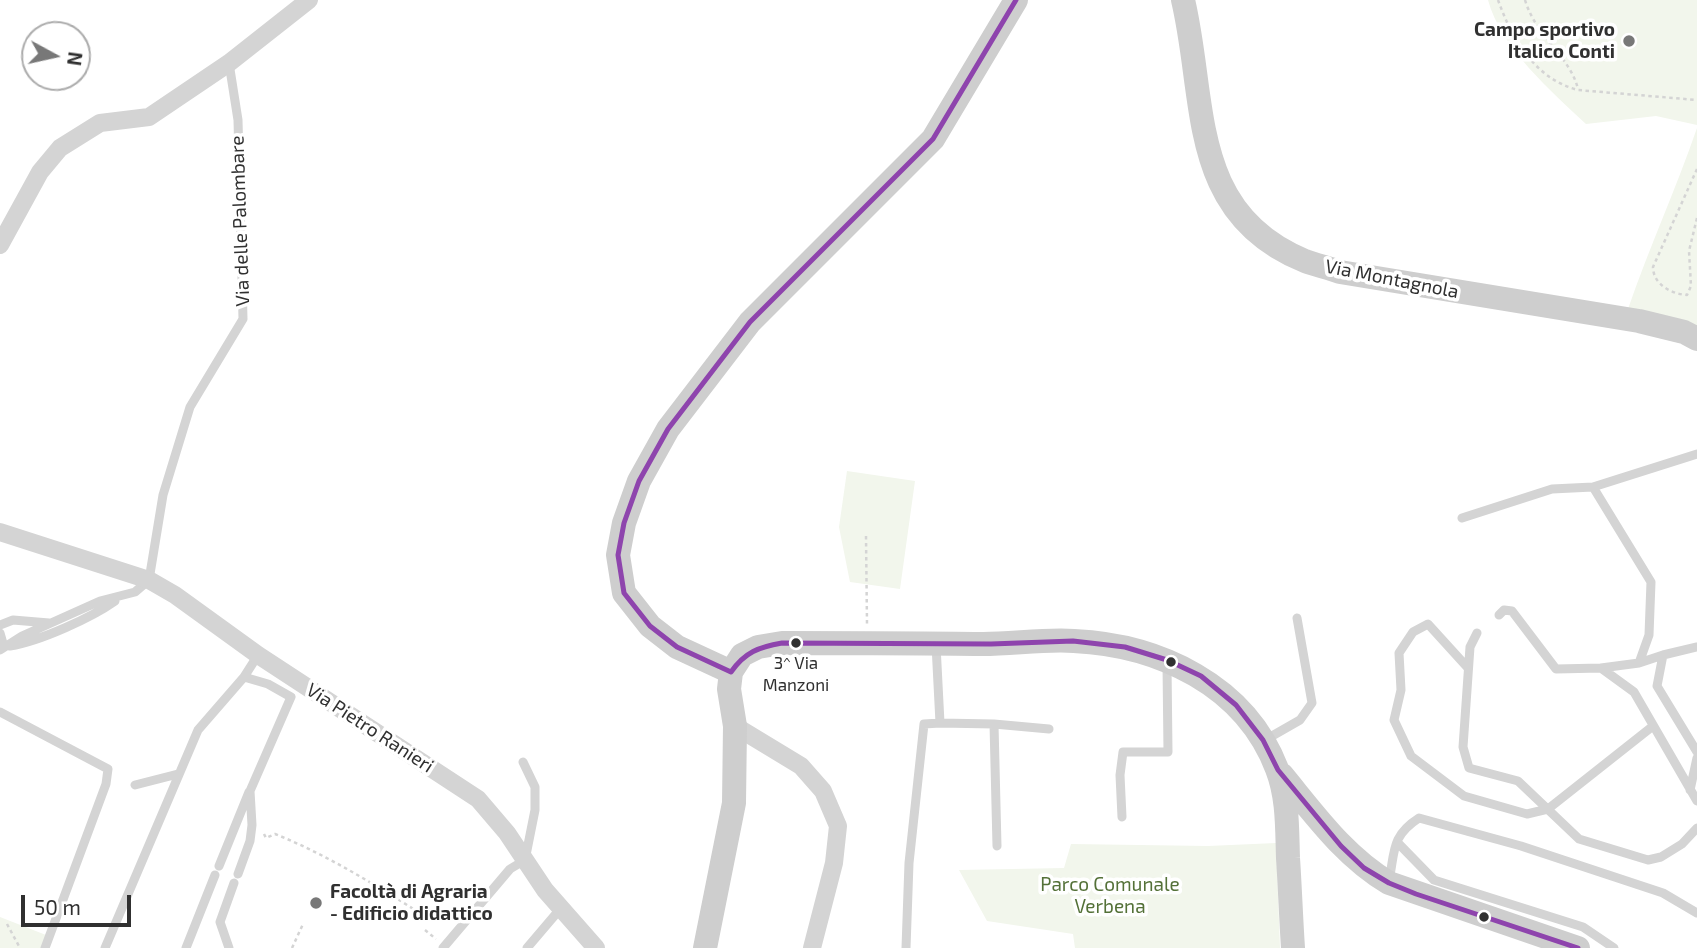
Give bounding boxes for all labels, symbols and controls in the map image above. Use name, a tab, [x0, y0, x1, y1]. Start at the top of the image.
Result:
place label: Campo sportivo Italico Conti	[1474, 19, 1615, 63]
north arrow	[21, 21, 91, 91]
marker: Campo sportivo Italico Conti	[1621, 33, 1637, 49]
text: N	[63, 50, 88, 67]
street label: Via delle Palombare	[226, 135, 254, 307]
street label: Via Montagnola	[1323, 255, 1461, 303]
marker: 3^ Via Manzoni	[789, 636, 803, 650]
place label: 3^ Via Manzoni	[763, 653, 829, 693]
unlabelled marker	[1164, 655, 1178, 669]
street label: Via Pietro Ranieri	[302, 678, 438, 778]
park label: Parco Comunale Verbena	[1040, 874, 1180, 918]
scale bar	[24, 881, 135, 925]
place label: Facoltà di Agraria - Edificio didattico	[330, 881, 493, 925]
text: 50 m	[34, 894, 81, 919]
marker: Facoltà di Agraria - Edificio didattico	[308, 895, 324, 911]
unlabelled marker	[1477, 910, 1491, 924]

